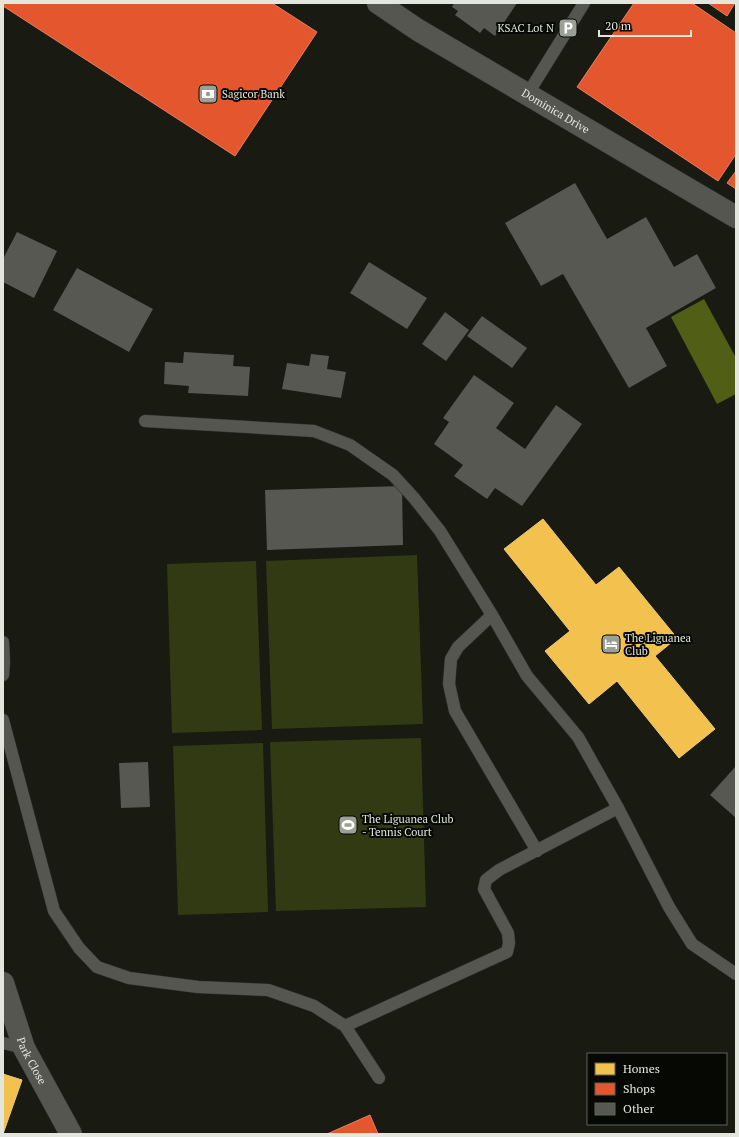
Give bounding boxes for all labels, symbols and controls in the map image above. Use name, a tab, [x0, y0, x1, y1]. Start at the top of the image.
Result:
scale bar	[599, 12, 691, 38]
parking icon: KSAC Lot N	[557, 17, 579, 39]
text: 20 m	[605, 18, 632, 33]
place label: KSAC Lot N	[498, 21, 554, 35]
bank icon: Sagicor Bank	[197, 83, 219, 105]
street label: Dominica Drive	[519, 86, 592, 137]
place label: Sagicor Bank	[222, 87, 285, 101]
place label: The Liguanea Club	[625, 631, 692, 658]
hotel icon: The Liguanea Club	[600, 633, 622, 655]
place label: The Liguanea Club - Tennis Court	[362, 812, 453, 839]
sports icon: The Liguanea Club - Tennis Court	[337, 814, 359, 836]
street label: Park Close	[14, 1035, 50, 1087]
legend	[587, 1053, 727, 1125]
text: Homes	[623, 1061, 660, 1076]
text: Shops	[623, 1081, 655, 1096]
text: Other	[623, 1101, 654, 1116]

